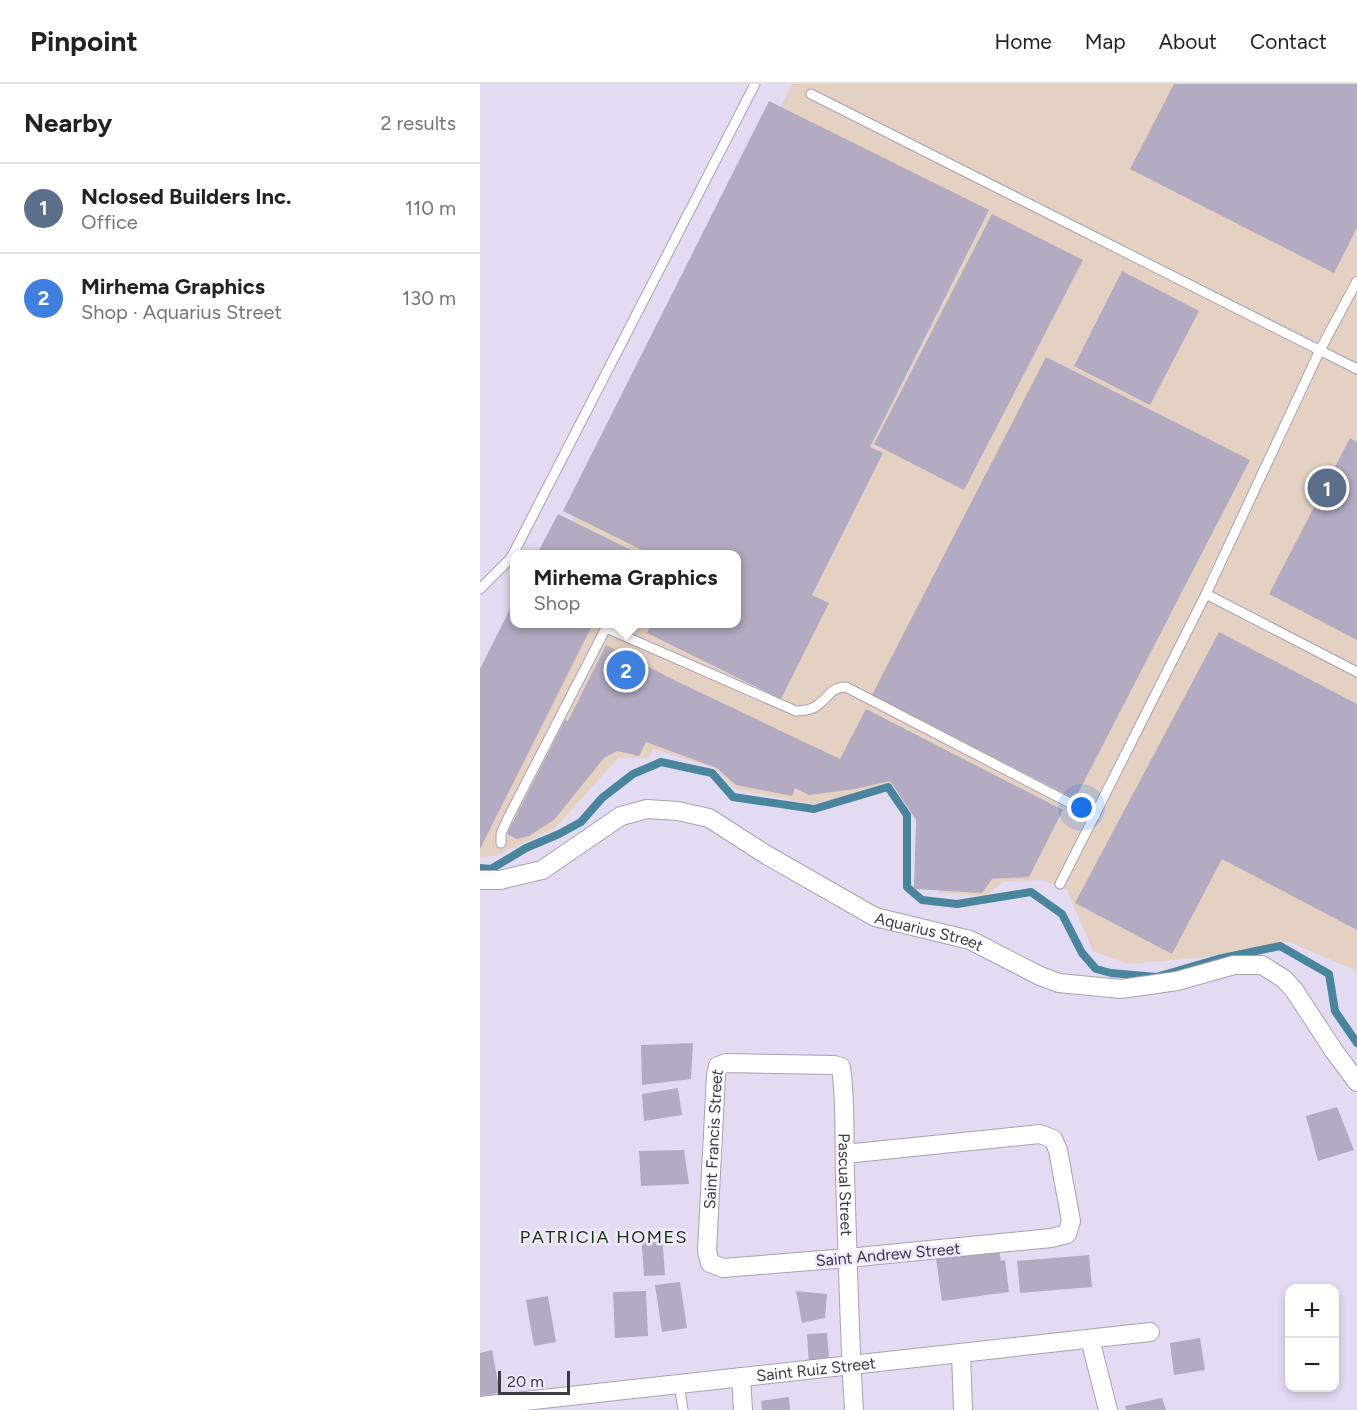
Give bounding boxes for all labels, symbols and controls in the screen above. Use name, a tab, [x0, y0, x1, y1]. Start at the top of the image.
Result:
text: Pinpoint	[30, 24, 138, 58]
text: Home	[995, 29, 1052, 54]
text: Map	[1085, 29, 1126, 54]
text: About	[1159, 29, 1217, 54]
text: Contact	[1250, 29, 1327, 54]
text: Nearby	[24, 107, 112, 139]
text: 2 results	[380, 111, 456, 135]
text: Nclosed Builders Inc.	[81, 183, 292, 210]
text: 1	[39, 196, 48, 220]
text: 110 m	[405, 196, 456, 220]
text: Office	[81, 210, 138, 234]
text: Mirhema Graphics	[81, 273, 265, 300]
text: 2	[38, 286, 49, 310]
text: 130 m	[402, 286, 456, 310]
text: Shop · Aquarius Street	[81, 300, 282, 324]
pin: 1	[1308, 466, 1346, 510]
popup	[510, 550, 741, 628]
text: Mirhema Graphics	[533, 564, 718, 591]
text: Shop	[533, 591, 580, 615]
pin: 2	[606, 648, 646, 692]
your location	[1067, 793, 1096, 822]
street label: Aquarius Street	[873, 908, 987, 955]
street label: Saint Francis Street	[700, 1067, 727, 1210]
street label: Pascual Street	[835, 1133, 856, 1236]
district label: PATRICIA HOMES	[520, 1226, 688, 1248]
street label: Saint Andrew Street	[815, 1239, 961, 1270]
map controls	[1285, 1284, 1339, 1392]
button: +	[1285, 1284, 1339, 1338]
button: −	[1285, 1338, 1339, 1392]
street label: Saint Ruiz Street	[755, 1353, 877, 1385]
scale bar	[498, 1368, 570, 1396]
text: 20 m	[507, 1372, 544, 1391]

